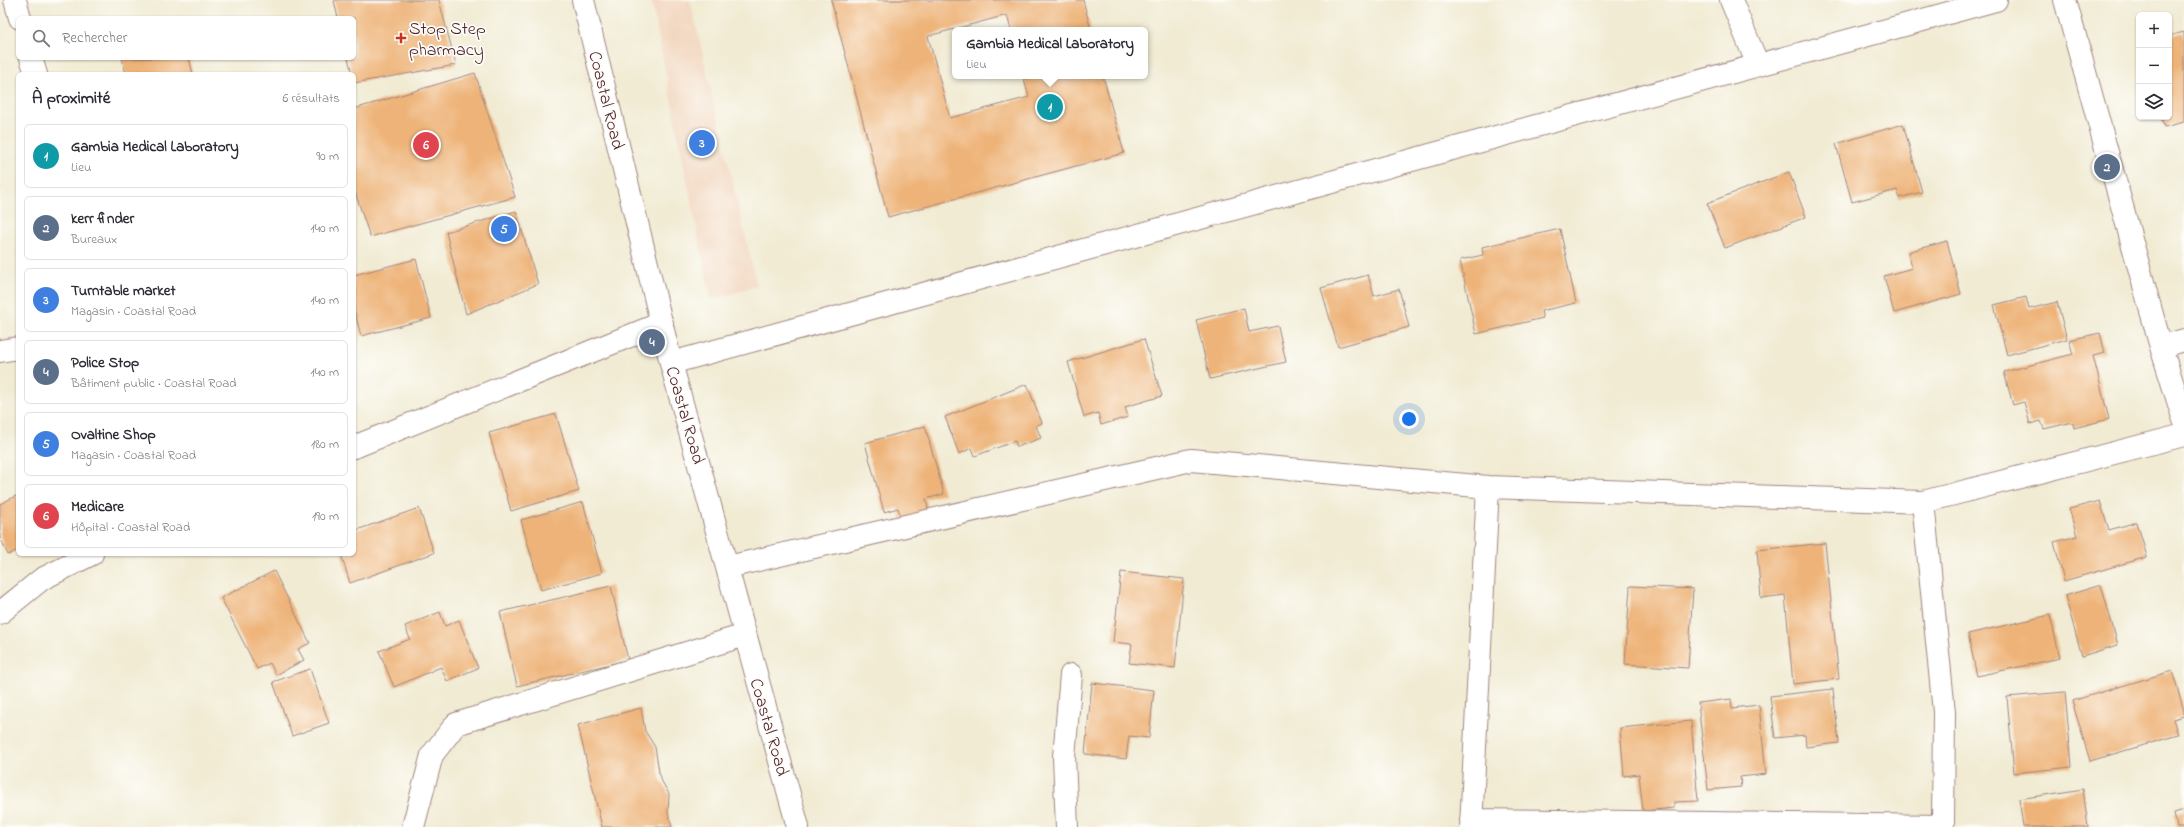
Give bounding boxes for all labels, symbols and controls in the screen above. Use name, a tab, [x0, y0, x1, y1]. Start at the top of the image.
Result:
map controls	[2136, 12, 2172, 120]
button: +	[2136, 12, 2172, 48]
search box	[16, 16, 356, 60]
place label: Stop Step pharmacy	[409, 17, 486, 64]
icon: search	[30, 27, 52, 49]
text: Rechercher	[62, 27, 127, 49]
popup	[952, 27, 1148, 79]
marker: Stop Step pharmacy	[396, 33, 406, 43]
text: Gambia Medical Laboratory	[966, 33, 1134, 55]
button: −	[2136, 48, 2172, 84]
street label: Coastal Road	[580, 49, 630, 152]
text: Lieu	[966, 55, 987, 74]
button: layers	[2136, 84, 2172, 120]
text: À proximité	[32, 86, 110, 111]
text: 6 résultats	[283, 89, 340, 108]
pin: 1	[1037, 92, 1063, 122]
pin: 3	[689, 128, 715, 158]
pin: 6	[413, 130, 439, 160]
text: Gambia Medical Laboratory	[71, 136, 239, 158]
text: 1	[44, 147, 48, 166]
text: 90 m	[316, 147, 339, 166]
pin: 2	[2094, 152, 2120, 182]
text: Lieu	[71, 158, 91, 177]
text: kerr finder	[71, 208, 134, 230]
pin: 5	[491, 214, 517, 244]
text: 2	[43, 219, 49, 238]
text: 140 m	[311, 219, 339, 238]
text: Bureaux	[71, 230, 117, 249]
text: Turntable market	[71, 280, 176, 302]
text: 3	[43, 291, 49, 310]
text: 140 m	[311, 291, 339, 310]
text: Magasin · Coastal Road	[71, 302, 196, 321]
pin: 4	[639, 327, 665, 357]
text: Police Stop	[71, 352, 139, 374]
text: 4	[43, 363, 49, 382]
text: 140 m	[311, 363, 339, 382]
street label: Coastal Road	[658, 364, 710, 467]
text: Bâtiment public · Coastal Road	[71, 374, 237, 393]
your location	[1399, 409, 1419, 429]
text: Ovaltine Shop	[71, 424, 156, 446]
text: 5	[42, 435, 50, 454]
text: 180 m	[311, 435, 339, 454]
text: Magasin · Coastal Road	[71, 446, 196, 465]
text: Medicare	[71, 496, 124, 518]
text: 6	[43, 507, 49, 526]
text: 190 m	[312, 507, 339, 526]
text: Hôpital · Coastal Road	[71, 518, 190, 537]
street label: Coastal Road	[742, 676, 794, 779]

